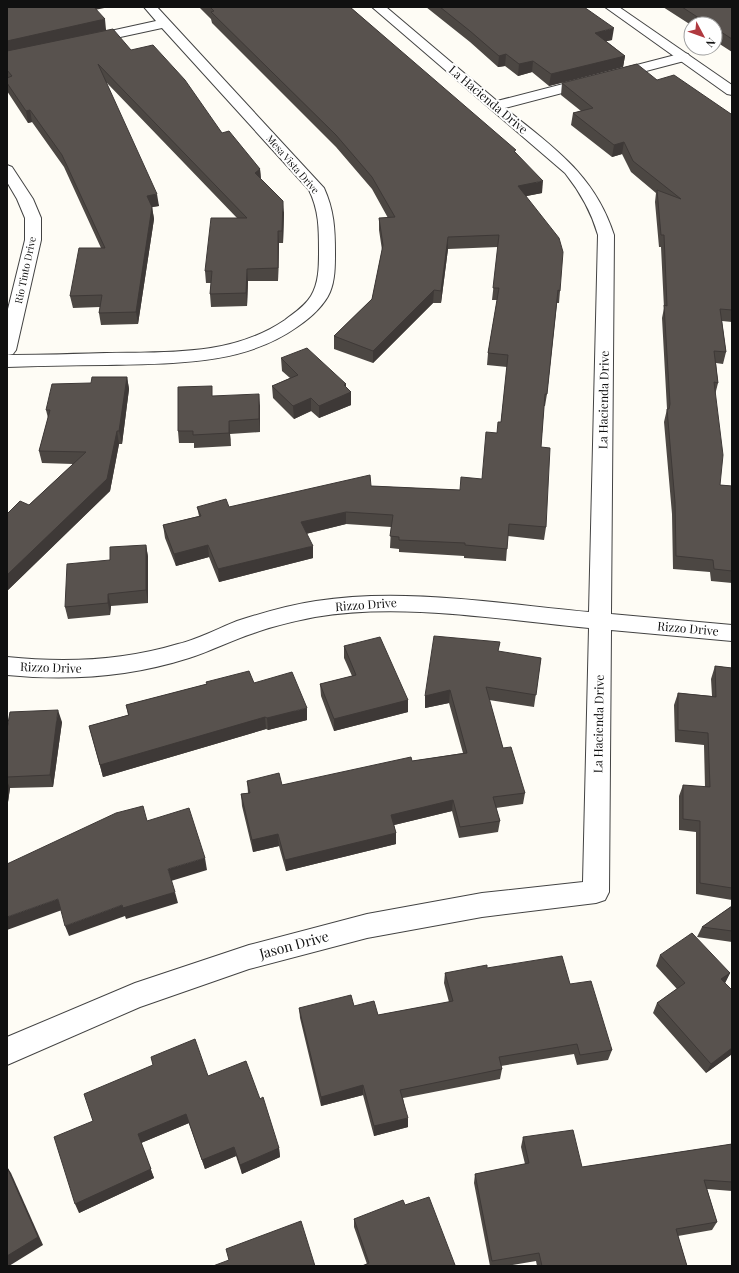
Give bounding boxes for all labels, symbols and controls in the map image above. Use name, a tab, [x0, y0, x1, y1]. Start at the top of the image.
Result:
north arrow	[683, 16, 723, 56]
text: N	[703, 35, 719, 51]
street label: La Hacienda Drive	[446, 61, 532, 137]
street label: Mesa Vista Drive	[263, 132, 323, 196]
street label: Rio Tinto Drive	[11, 235, 39, 305]
street label: La Hacienda Drive	[594, 351, 612, 449]
street label: Rizzo Drive	[335, 594, 397, 614]
street label: Rizzo Drive	[657, 617, 719, 639]
street label: Rizzo Drive	[20, 658, 82, 676]
street label: La Hacienda Drive	[589, 675, 607, 773]
street label: Jason Drive	[256, 926, 331, 963]

